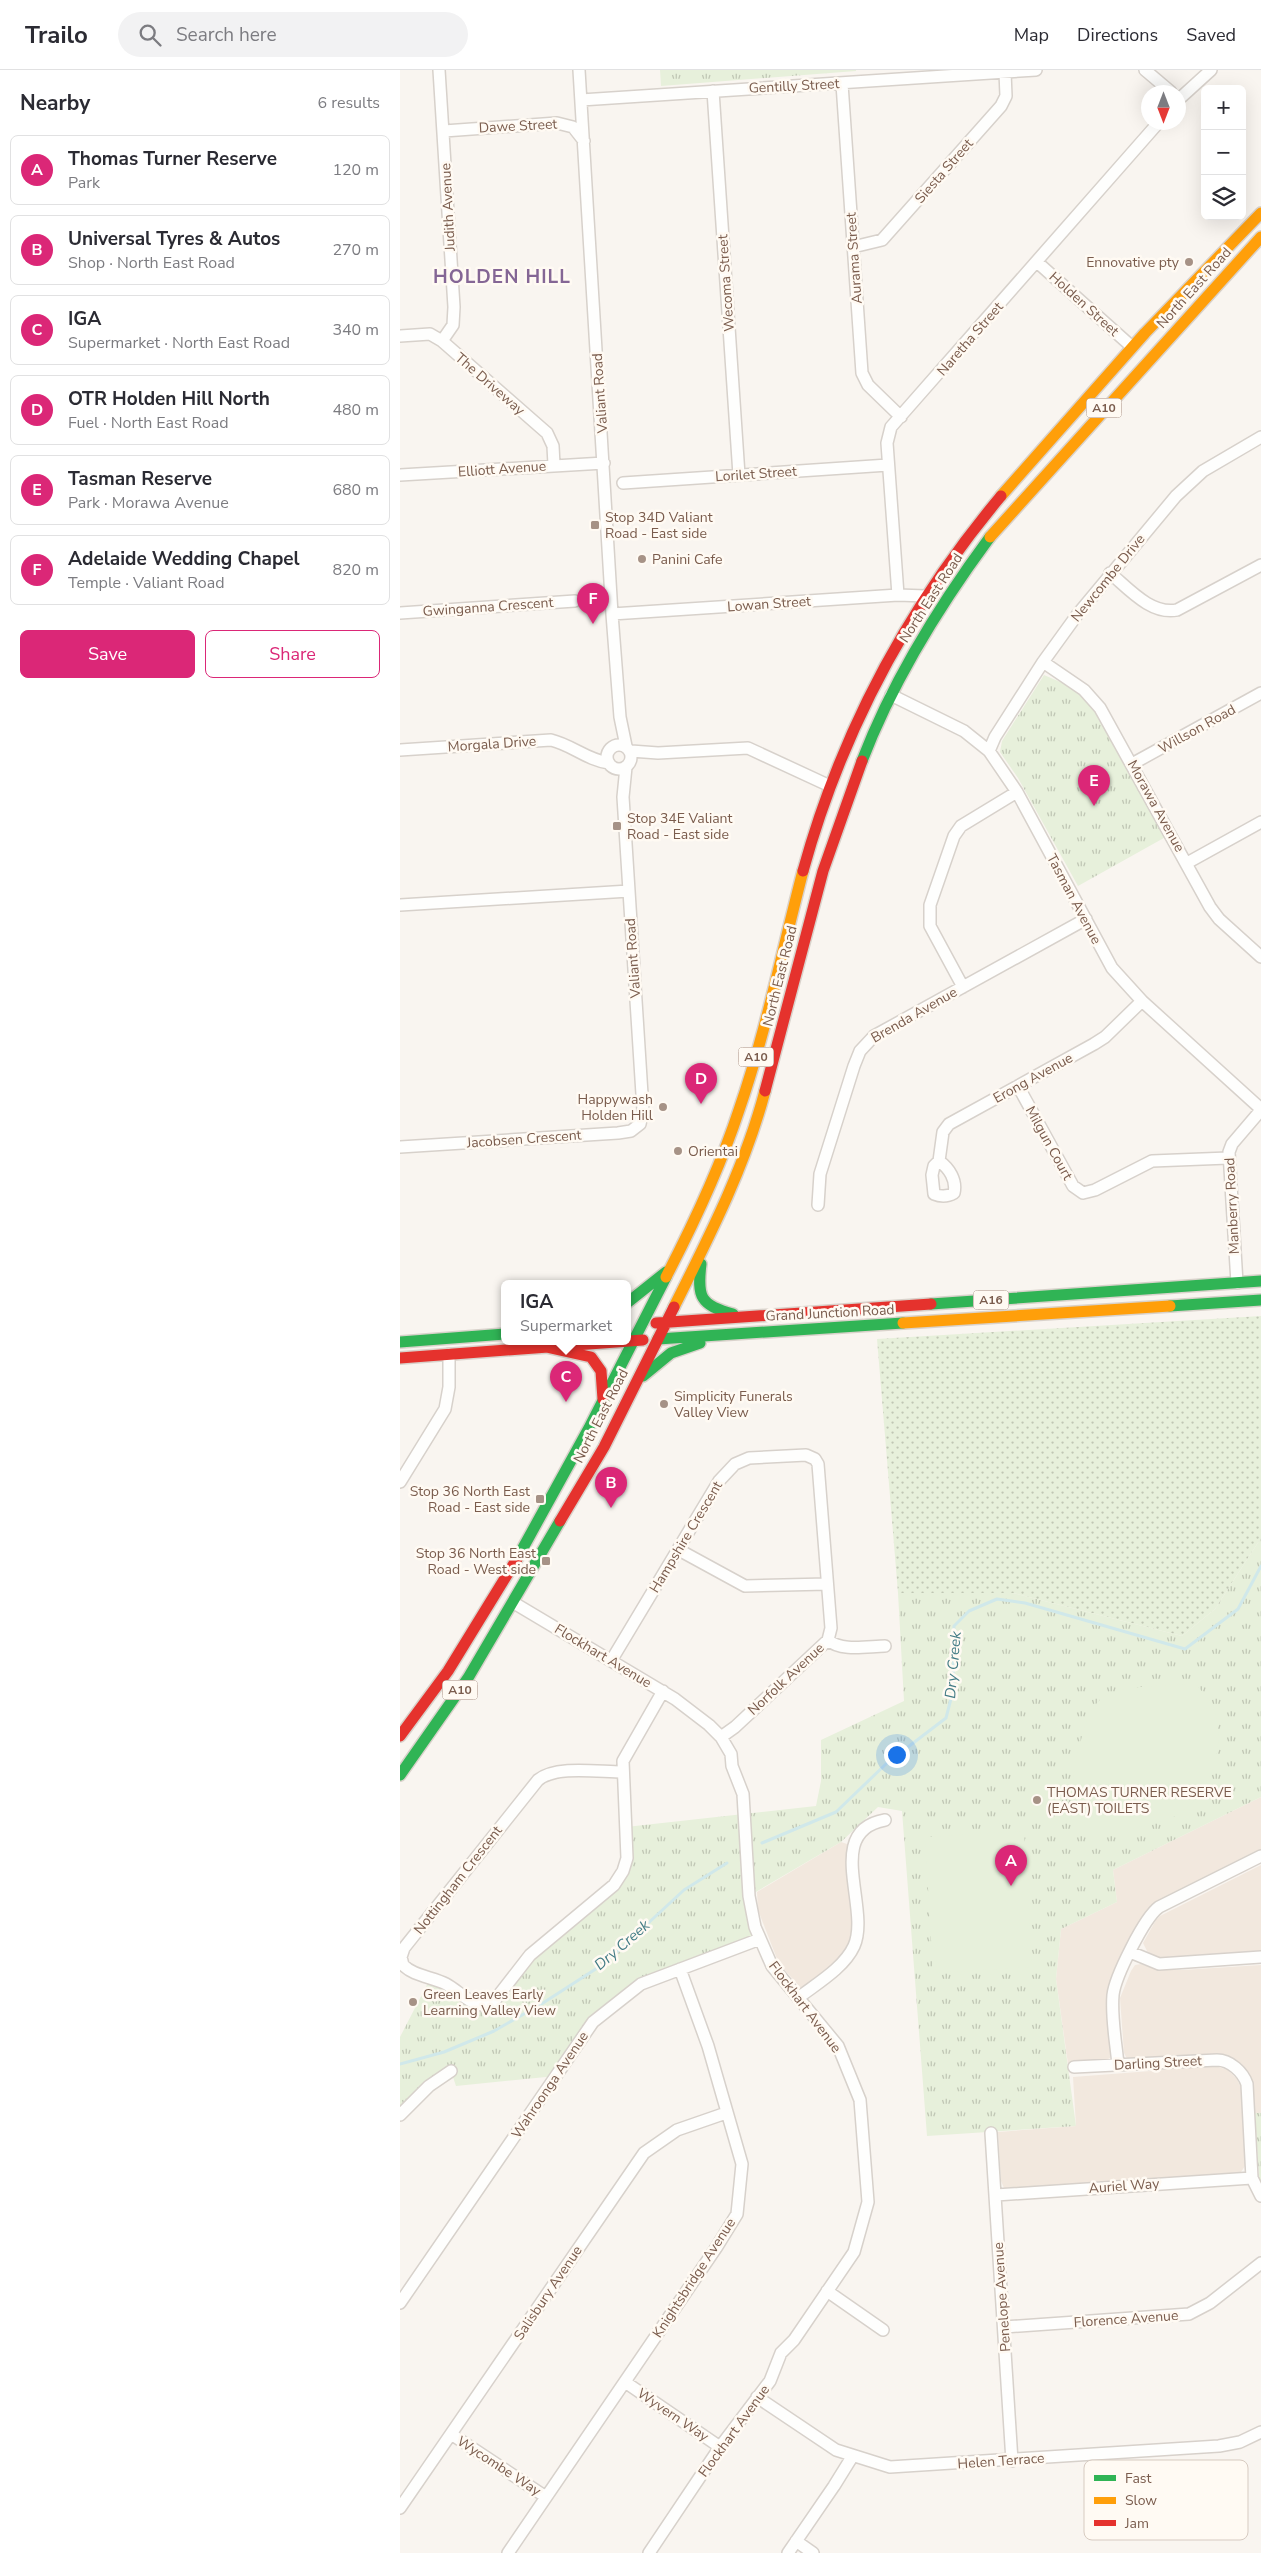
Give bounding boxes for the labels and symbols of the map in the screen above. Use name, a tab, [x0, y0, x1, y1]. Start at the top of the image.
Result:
street label: Gentilly Street	[748, 74, 840, 98]
north arrow	[1141, 85, 1186, 130]
street label: Dawe Street	[478, 114, 558, 138]
street label: Siesta Street	[911, 134, 978, 207]
street label: Judith Avenue	[436, 163, 460, 252]
street label: Aurama Street	[841, 212, 867, 304]
street label: Wecoma Street	[713, 234, 739, 332]
street label: North East Road	[1152, 243, 1236, 333]
place label: Ennovative pty	[1086, 253, 1180, 272]
marker: Ennovative pty	[1183, 256, 1195, 268]
district label: HOLDEN HILL	[433, 264, 571, 290]
street label: Holden Street	[1045, 268, 1123, 341]
street label: Naretha Street	[933, 298, 1007, 380]
street label: The Driveway	[451, 348, 530, 420]
street label: Valiant Road	[588, 352, 612, 435]
road number: A10	[1086, 398, 1122, 418]
street label: Elliott Avenue	[457, 456, 547, 482]
street label: Lorilet Street	[715, 462, 798, 486]
place label: Stop 34D Valiant Road - East side	[605, 508, 713, 543]
marker: Stop 34D Valiant Road - East side	[589, 519, 601, 531]
street label: Newcombe Drive	[1067, 530, 1149, 626]
place label: Panini Cafe	[652, 550, 722, 569]
street label: North East Road	[895, 550, 967, 646]
marker: Panini Cafe	[636, 553, 648, 565]
pin: F	[577, 583, 609, 624]
street label: Lowan Street	[726, 592, 812, 616]
street label: Gwinganna Crescent	[422, 593, 554, 621]
street label: Willson Road	[1155, 700, 1239, 758]
street label: Morgala Drive	[447, 731, 537, 757]
street label: Morawa Avenue	[1123, 757, 1189, 855]
pin: E	[1078, 765, 1110, 806]
place label: Stop 34E Valiant Road - East side	[627, 809, 733, 844]
marker: Stop 34E Valiant Road - East side	[611, 820, 623, 832]
street label: Tasman Avenue	[1042, 850, 1106, 948]
street label: Valiant Road	[621, 917, 645, 1000]
street label: North East Road	[758, 924, 802, 1028]
street label: Brenda Avenue	[867, 983, 961, 1047]
road number: A10	[738, 1048, 774, 1066]
street label: Erong Avenue	[990, 1048, 1076, 1108]
pin: D	[685, 1063, 717, 1104]
place label: Happywash Holden Hill	[578, 1090, 654, 1125]
marker: Happywash Holden Hill	[657, 1101, 669, 1113]
street label: Milgun Court	[1021, 1103, 1077, 1183]
street label: Jacobsen Crescent	[465, 1126, 582, 1153]
place label: Orientai	[688, 1142, 738, 1161]
marker: Orientai	[672, 1145, 684, 1157]
street label: Manberry Road	[1220, 1157, 1244, 1255]
road number: A16	[974, 1290, 1008, 1310]
street label: Grand Junction Road	[765, 1300, 895, 1326]
pin: C	[550, 1361, 582, 1402]
street label: North East Road	[569, 1366, 633, 1466]
place label: Simplicity Funerals Valley View	[673, 1387, 793, 1422]
marker: Simplicity Funerals Valley View	[658, 1398, 670, 1410]
pin: B	[595, 1467, 627, 1508]
street label: Hampshire Crescent	[645, 1477, 727, 1596]
place label: Stop 36 North East Road - East side	[410, 1482, 530, 1517]
marker: Stop 36 North East Road - East side	[534, 1493, 546, 1505]
place label: Stop 36 North East Road - West side	[416, 1544, 536, 1579]
marker: Stop 36 North East Road - West side	[540, 1555, 552, 1567]
street label: Flockhart Avenue	[551, 1620, 655, 1692]
water label: Dry Creek	[940, 1630, 966, 1699]
street label: Norfolk Avenue	[744, 1639, 828, 1719]
road number: A10	[442, 1680, 478, 1700]
your location	[884, 1742, 910, 1768]
place label: THOMAS TURNER RESERVE (EAST) TOILETS	[1047, 1783, 1232, 1818]
marker: THOMAS TURNER RESERVE (EAST) TOILETS	[1031, 1794, 1043, 1806]
street label: Nottingham Crescent	[410, 1822, 507, 1938]
pin: A	[995, 1845, 1027, 1886]
water label: Dry Creek	[590, 1915, 654, 1975]
street label: Flockhart Avenue	[764, 1957, 846, 2057]
place label: Green Leaves Early Learning Valley View	[423, 1985, 556, 2020]
marker: Green Leaves Early Learning Valley View	[407, 1996, 419, 2008]
street label: Wahroonga Avenue	[507, 2028, 593, 2142]
street label: Darling Street	[1113, 2051, 1203, 2075]
street label: Auriel Way	[1088, 2174, 1161, 2198]
street label: Knightsbridge Avenue	[648, 2214, 740, 2342]
street label: Penelope Avenue	[989, 2241, 1015, 2353]
street label: Salisbury Avenue	[509, 2242, 587, 2344]
street label: Florence Avenue	[1073, 2306, 1179, 2332]
street label: Flockhart Avenue	[694, 2381, 774, 2481]
street label: Wyvern Way	[633, 2384, 713, 2446]
street label: Wycombe Way	[453, 2432, 545, 2501]
street label: Helen Terrace	[957, 2448, 1045, 2474]
legend	[1084, 2460, 1248, 2540]
text: Fast	[1125, 2469, 1151, 2488]
text: Slow	[1125, 2491, 1157, 2510]
text: Jam	[1124, 2514, 1149, 2533]

